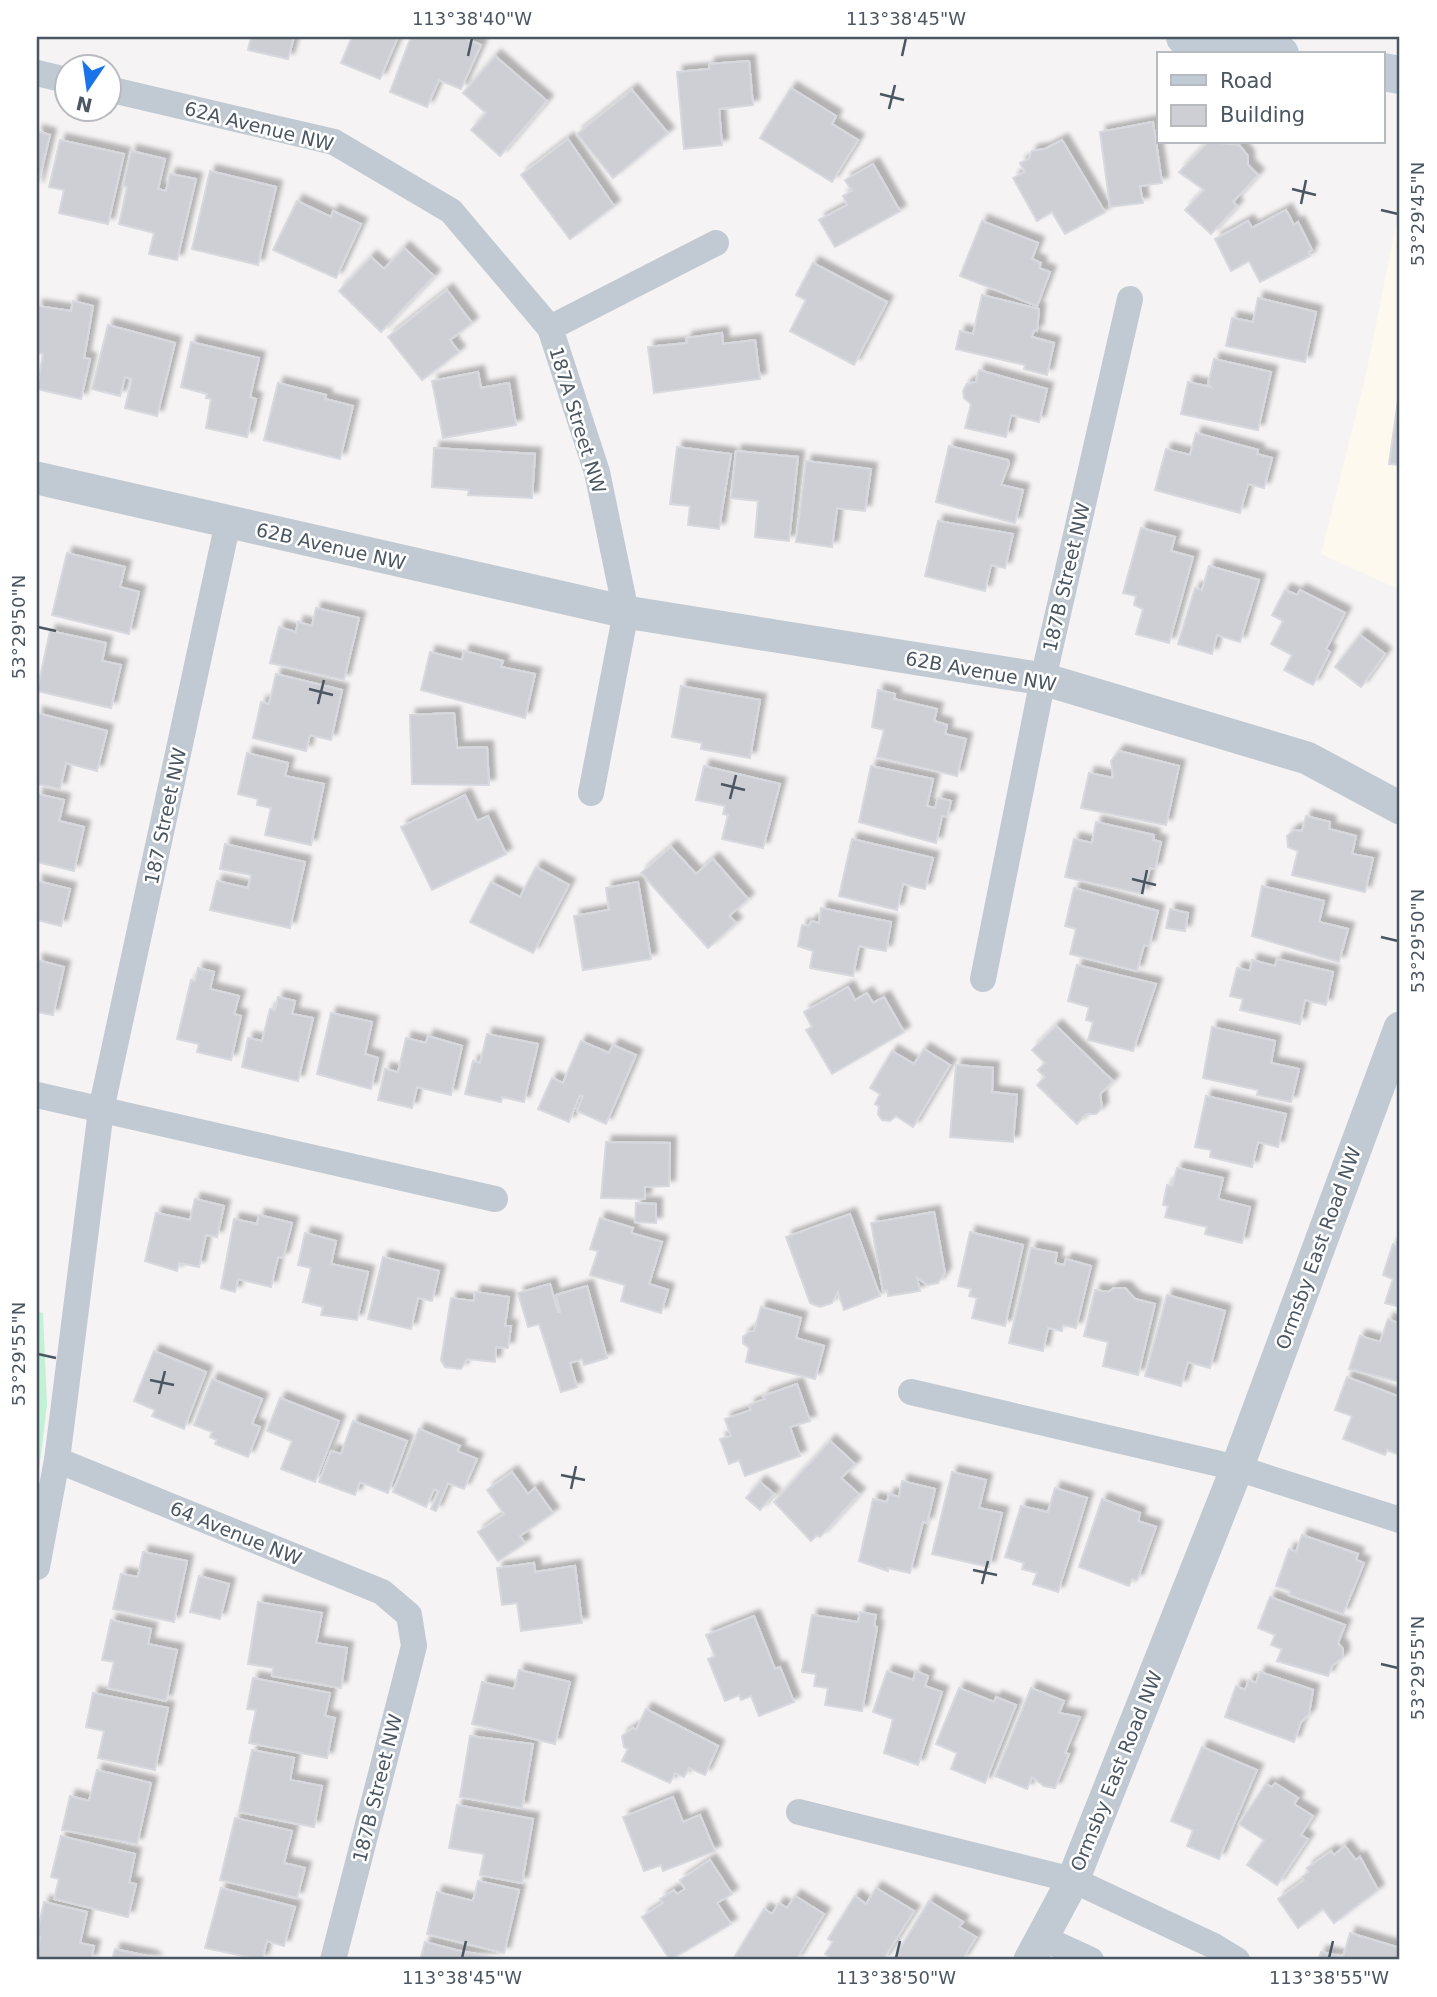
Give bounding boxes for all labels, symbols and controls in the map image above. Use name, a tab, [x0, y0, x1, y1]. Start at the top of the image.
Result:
text: 113°38'40"W	[412, 8, 532, 29]
text: 113°38'45"W	[846, 8, 966, 29]
north arrow	[52, 52, 122, 122]
legend	[1157, 52, 1384, 144]
text: Road	[1220, 69, 1273, 93]
text: N	[74, 92, 94, 117]
street label: 62A Avenue NW	[182, 97, 336, 155]
text: Building	[1220, 103, 1305, 127]
text: 53°29'45"N	[1407, 162, 1428, 266]
street label: 187A Street NW	[545, 344, 611, 496]
street label: 187B Street NW	[1038, 500, 1094, 654]
street label: 62B Avenue NW	[254, 518, 408, 574]
text: 53°29'50"N	[8, 575, 29, 679]
street label: 62B Avenue NW	[904, 647, 1058, 695]
street label: 187 Street NW	[140, 745, 190, 886]
text: 53°29'50"N	[1407, 889, 1428, 993]
street label: Ormsby East Road NW	[1271, 1144, 1365, 1352]
text: 53°29'55"N	[8, 1302, 29, 1406]
street label: 64 Avenue NW	[167, 1497, 305, 1569]
text: 53°29'55"N	[1407, 1616, 1428, 1720]
street label: Ormsby East Road NW	[1066, 1668, 1166, 1874]
street label: 187B Street NW	[348, 1711, 406, 1864]
text: 113°38'45"W	[402, 1967, 522, 1988]
text: 113°38'50"W	[836, 1967, 956, 1988]
text: 113°38'55"W	[1269, 1967, 1389, 1988]

